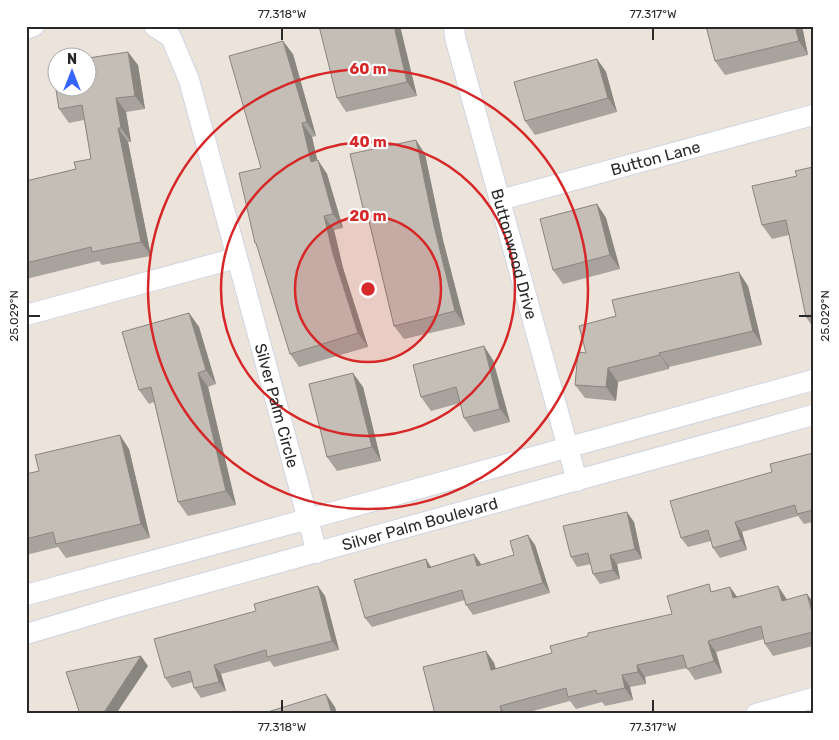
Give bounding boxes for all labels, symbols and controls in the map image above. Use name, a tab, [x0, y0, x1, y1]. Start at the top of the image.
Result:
text: 77.318°W	[258, 7, 307, 21]
text: 77.317°W	[629, 7, 677, 21]
north arrow	[48, 48, 98, 98]
text: N	[67, 51, 77, 68]
text: 60 m	[350, 60, 386, 78]
text: 40 m	[349, 133, 387, 151]
street label: Button Lane	[608, 137, 702, 179]
street label: Buttonwood Drive	[488, 186, 542, 321]
text: 20 m	[350, 207, 386, 225]
centre of rings	[359, 280, 377, 298]
text: 25.029°N	[7, 290, 21, 342]
text: 25.029°N	[818, 290, 832, 342]
street label: Silver Palm Circle	[251, 341, 303, 470]
street label: Silver Palm Boulevard	[340, 493, 500, 554]
text: 77.318°W	[258, 720, 307, 734]
text: 77.317°W	[629, 720, 677, 734]

